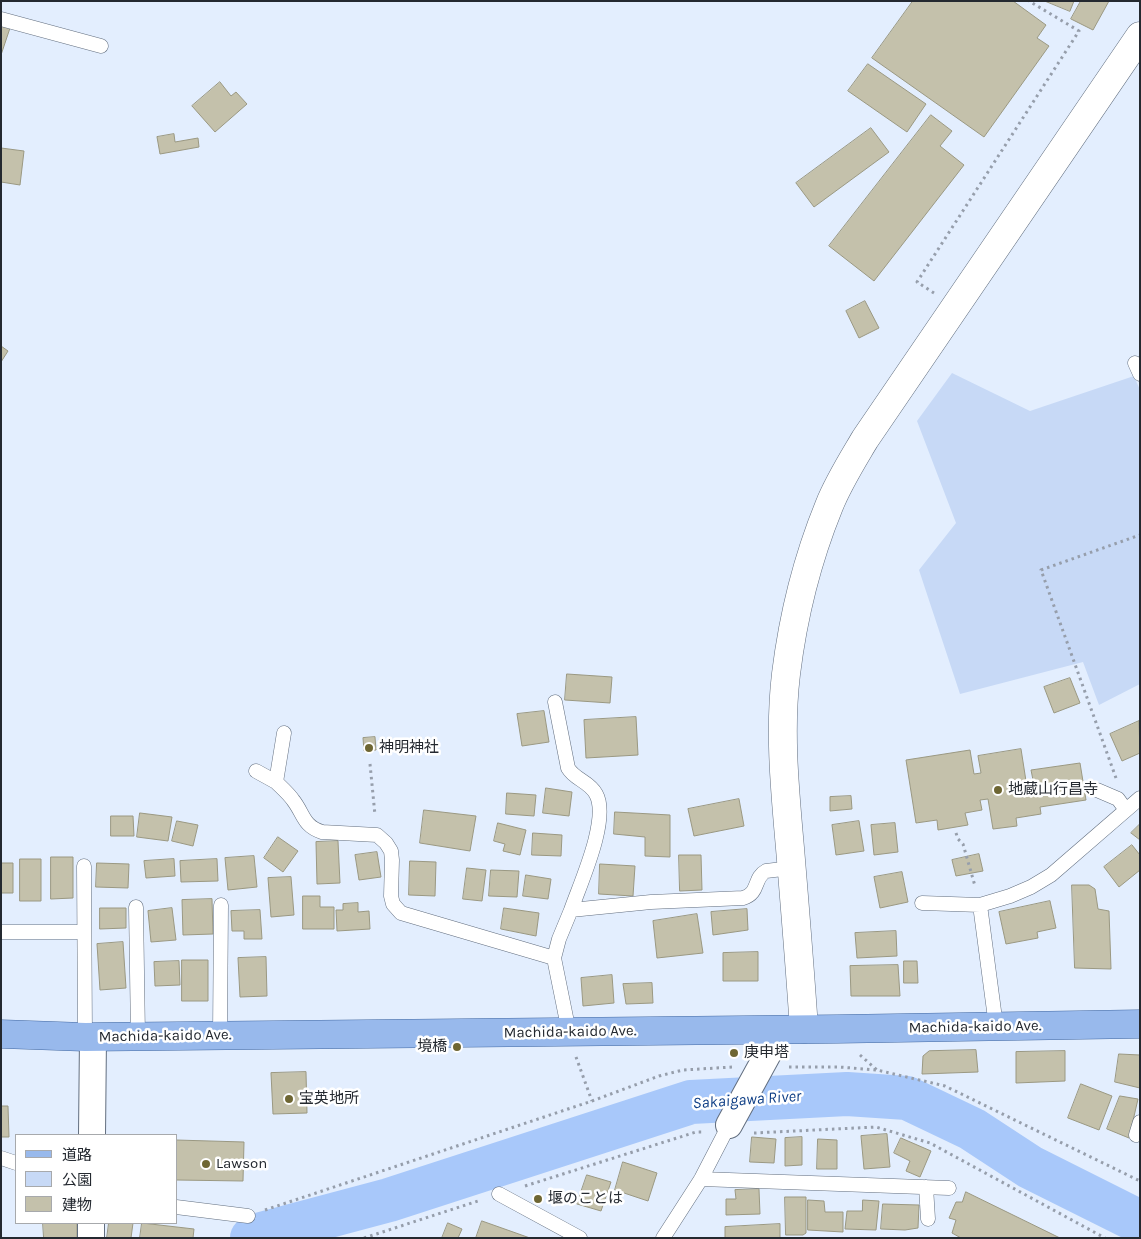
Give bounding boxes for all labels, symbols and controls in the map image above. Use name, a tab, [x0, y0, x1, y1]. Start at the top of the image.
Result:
place label: 神明神社	[379, 739, 439, 757]
marker: 神明神社	[363, 742, 375, 754]
place label: 地蔵山行昌寺	[1008, 781, 1098, 799]
marker: 地蔵山行昌寺	[992, 784, 1004, 796]
street label: Machida-kaido Ave.	[909, 1017, 1041, 1037]
street label: Machida-kaido Ave.	[504, 1022, 636, 1042]
street label: Machida-kaido Ave.	[99, 1026, 231, 1046]
place label: 境橋	[417, 1038, 447, 1056]
marker: 境橋	[451, 1041, 463, 1053]
place label: 庚申塔	[744, 1044, 789, 1062]
marker: 庚申塔	[728, 1047, 740, 1059]
water label: Sakaigawa River	[692, 1087, 802, 1113]
place label: 宝英地所	[299, 1090, 359, 1108]
marker: 宝英地所	[283, 1093, 295, 1105]
legend	[15, 1134, 178, 1224]
text: 道路	[62, 1146, 92, 1164]
place label: Lawson	[216, 1155, 267, 1173]
marker: Lawson	[200, 1158, 212, 1170]
text: 公園	[62, 1171, 92, 1189]
place label: 堰のことは	[548, 1190, 623, 1208]
marker: 堰のことは	[532, 1193, 544, 1205]
text: 建物	[62, 1196, 92, 1214]

